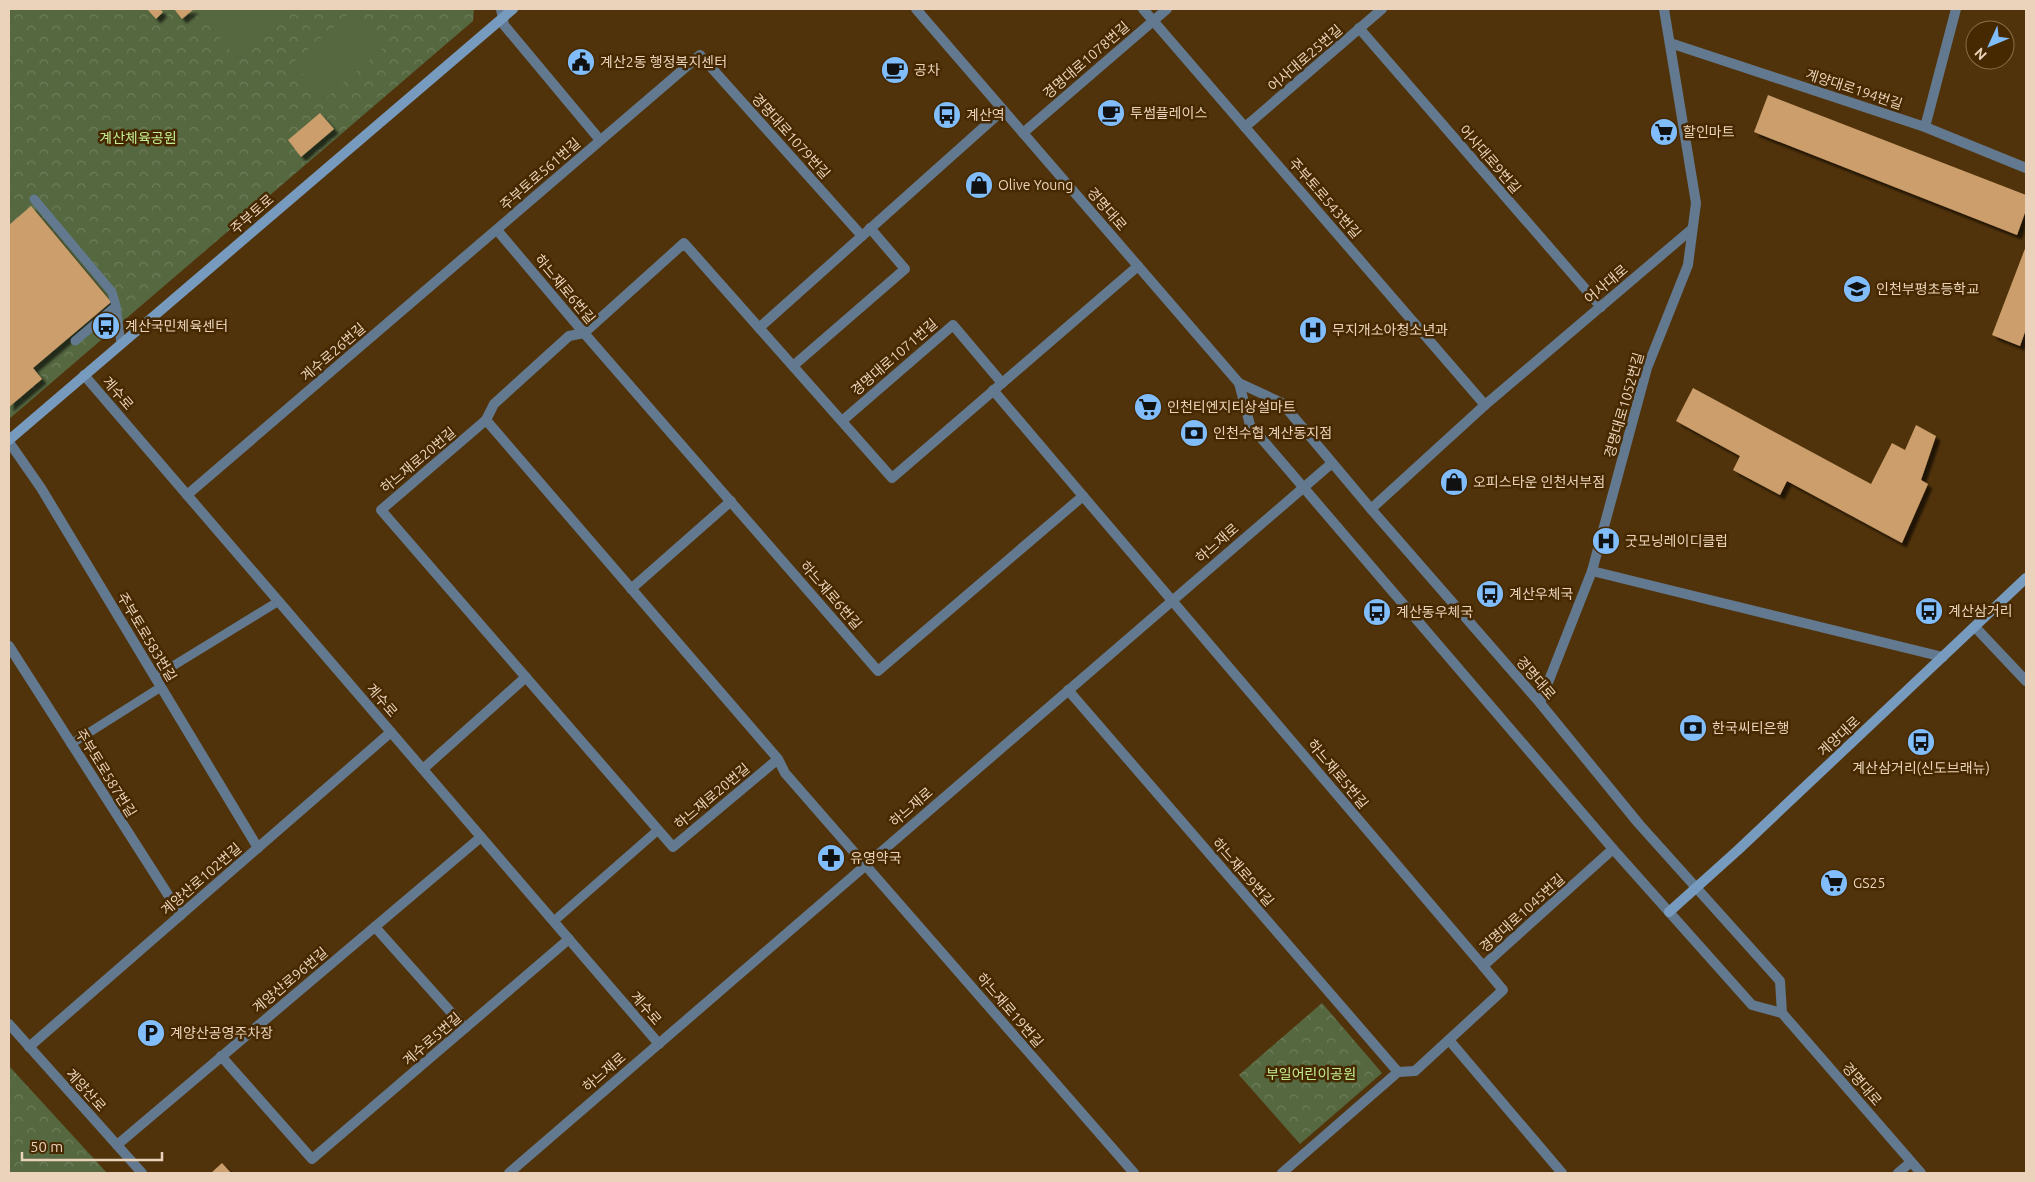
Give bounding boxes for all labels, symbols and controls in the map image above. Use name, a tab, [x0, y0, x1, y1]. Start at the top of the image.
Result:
street label: 경명대로1078번길	[1040, 18, 1132, 102]
north arrow	[1965, 20, 2015, 70]
street label: 어사대로25번길	[1265, 21, 1345, 95]
text: N	[1971, 45, 1990, 63]
public building icon: 계산2동 행정복지센터	[566, 47, 596, 77]
place label: 계산2동 행정복지센터	[600, 54, 727, 70]
cafe icon: 공차	[880, 55, 910, 85]
place label: 공차	[914, 62, 940, 78]
street label: 계양대로194번길	[1804, 66, 1904, 112]
street label: 경명대로1079번길	[749, 90, 833, 182]
cafe icon: 투썸플레이스	[1096, 98, 1126, 128]
bus stop icon: 계산역	[932, 100, 962, 130]
place label: 투썸플레이스	[1130, 105, 1207, 121]
place label: 계산역	[966, 107, 1005, 123]
supermarket icon: 할인마트	[1649, 117, 1679, 147]
street label: 어사대로9번길	[1456, 122, 1524, 196]
place label: 할인마트	[1683, 124, 1735, 140]
park label: 계산체육공원	[99, 130, 177, 146]
street label: 주부토로561번길	[497, 135, 583, 213]
street label: 주부토로543번길	[1286, 155, 1364, 241]
shop icon: Olive Young	[964, 170, 994, 200]
place label: Olive Young	[998, 177, 1073, 193]
street label: 경명대로	[1084, 184, 1130, 234]
street label: 주부토로	[227, 191, 277, 237]
street label: 하느재로6번길	[531, 251, 599, 327]
street label: 어사대로	[1581, 261, 1631, 307]
school or university icon: 인천부평초등학교	[1842, 274, 1872, 304]
place label: 인천부평초등학교	[1876, 281, 1979, 297]
bus stop icon: 계산국민체육센터	[91, 311, 121, 341]
street label: 경명대로1071번길	[848, 315, 940, 399]
hospital icon: 무지개소아청소년과	[1298, 315, 1328, 345]
place label: 계산국민체육센터	[125, 318, 228, 334]
street label: 계수로26번길	[297, 320, 369, 384]
place label: 무지개소아청소년과	[1332, 322, 1448, 338]
street label: 경명대로1052번길	[1601, 350, 1647, 460]
street label: 계수로	[99, 373, 137, 413]
supermarket icon: 인천티엔지티상설마트	[1133, 392, 1163, 422]
place label: 인천티엔지티상설마트	[1167, 399, 1296, 415]
bank icon: 인천수협 계산동지점	[1179, 418, 1209, 448]
street label: 하느재로20번길	[377, 424, 459, 496]
place label: 인천수협 계산동지점	[1213, 425, 1332, 441]
shop icon: 오피스타운 인천서부점	[1439, 467, 1469, 497]
place label: 오피스타운 인천서부점	[1473, 474, 1605, 490]
street label: 하느재로	[1192, 520, 1242, 566]
hospital icon: 굿모닝레이디클럽	[1591, 526, 1621, 556]
place label: 굿모닝레이디클럽	[1625, 533, 1728, 549]
street label: 하느재로6번길	[797, 558, 865, 632]
bus stop icon: 계산우체국	[1475, 579, 1505, 609]
place label: 계산우체국	[1509, 586, 1574, 602]
street label: 주부토로583번길	[114, 590, 180, 684]
bus stop icon: 계산삼거리	[1914, 596, 1944, 626]
bus stop icon: 계산동우체국	[1362, 597, 1392, 627]
place label: 계산삼거리	[1948, 603, 2012, 619]
place label: 계산동우체국	[1396, 604, 1473, 620]
street label: 경명대로	[1513, 653, 1559, 703]
street label: 계수로	[363, 680, 401, 720]
bank icon: 한국씨티은행	[1678, 713, 1708, 743]
street label: 계양대로	[1815, 713, 1863, 759]
place label: 한국씨티은행	[1712, 720, 1789, 736]
street label: 주부토로587번길	[72, 726, 140, 820]
bus stop icon: 계산삼거리(신도브래뉴)	[1906, 727, 1936, 757]
street label: 하느재로5번길	[1304, 736, 1372, 812]
street label: 하느재로20번길	[671, 760, 753, 832]
place label: 계산삼거리(신도브래뉴)	[1852, 760, 1990, 776]
street label: 하느재로	[886, 784, 936, 830]
street label: 하느재로9번길	[1209, 835, 1277, 909]
street label: 계양산로102번길	[158, 840, 244, 918]
pharmacy icon: 유영약국	[816, 843, 846, 873]
place label: 유영약국	[850, 850, 902, 866]
supermarket icon: GS25	[1819, 868, 1849, 898]
street label: 경명대로1045번길	[1476, 871, 1568, 955]
place label: GS25	[1853, 875, 1885, 891]
street label: 계양산로96번길	[249, 944, 331, 1016]
street label: 하느재로19번길	[973, 970, 1047, 1050]
street label: 계수로	[627, 988, 665, 1028]
street label: 계수로5번길	[399, 1009, 465, 1069]
parking icon: 계양산공영주차장	[136, 1018, 166, 1048]
place label: 계양산공영주차장	[170, 1025, 273, 1041]
street label: 하느재로	[579, 1049, 629, 1095]
street label: 경명대로	[1839, 1059, 1885, 1109]
street label: 계양산로	[63, 1065, 109, 1115]
park label: 부일어린이공원	[1266, 1066, 1356, 1082]
scale bar	[22, 1130, 162, 1162]
text: 50 m	[30, 1138, 63, 1155]

